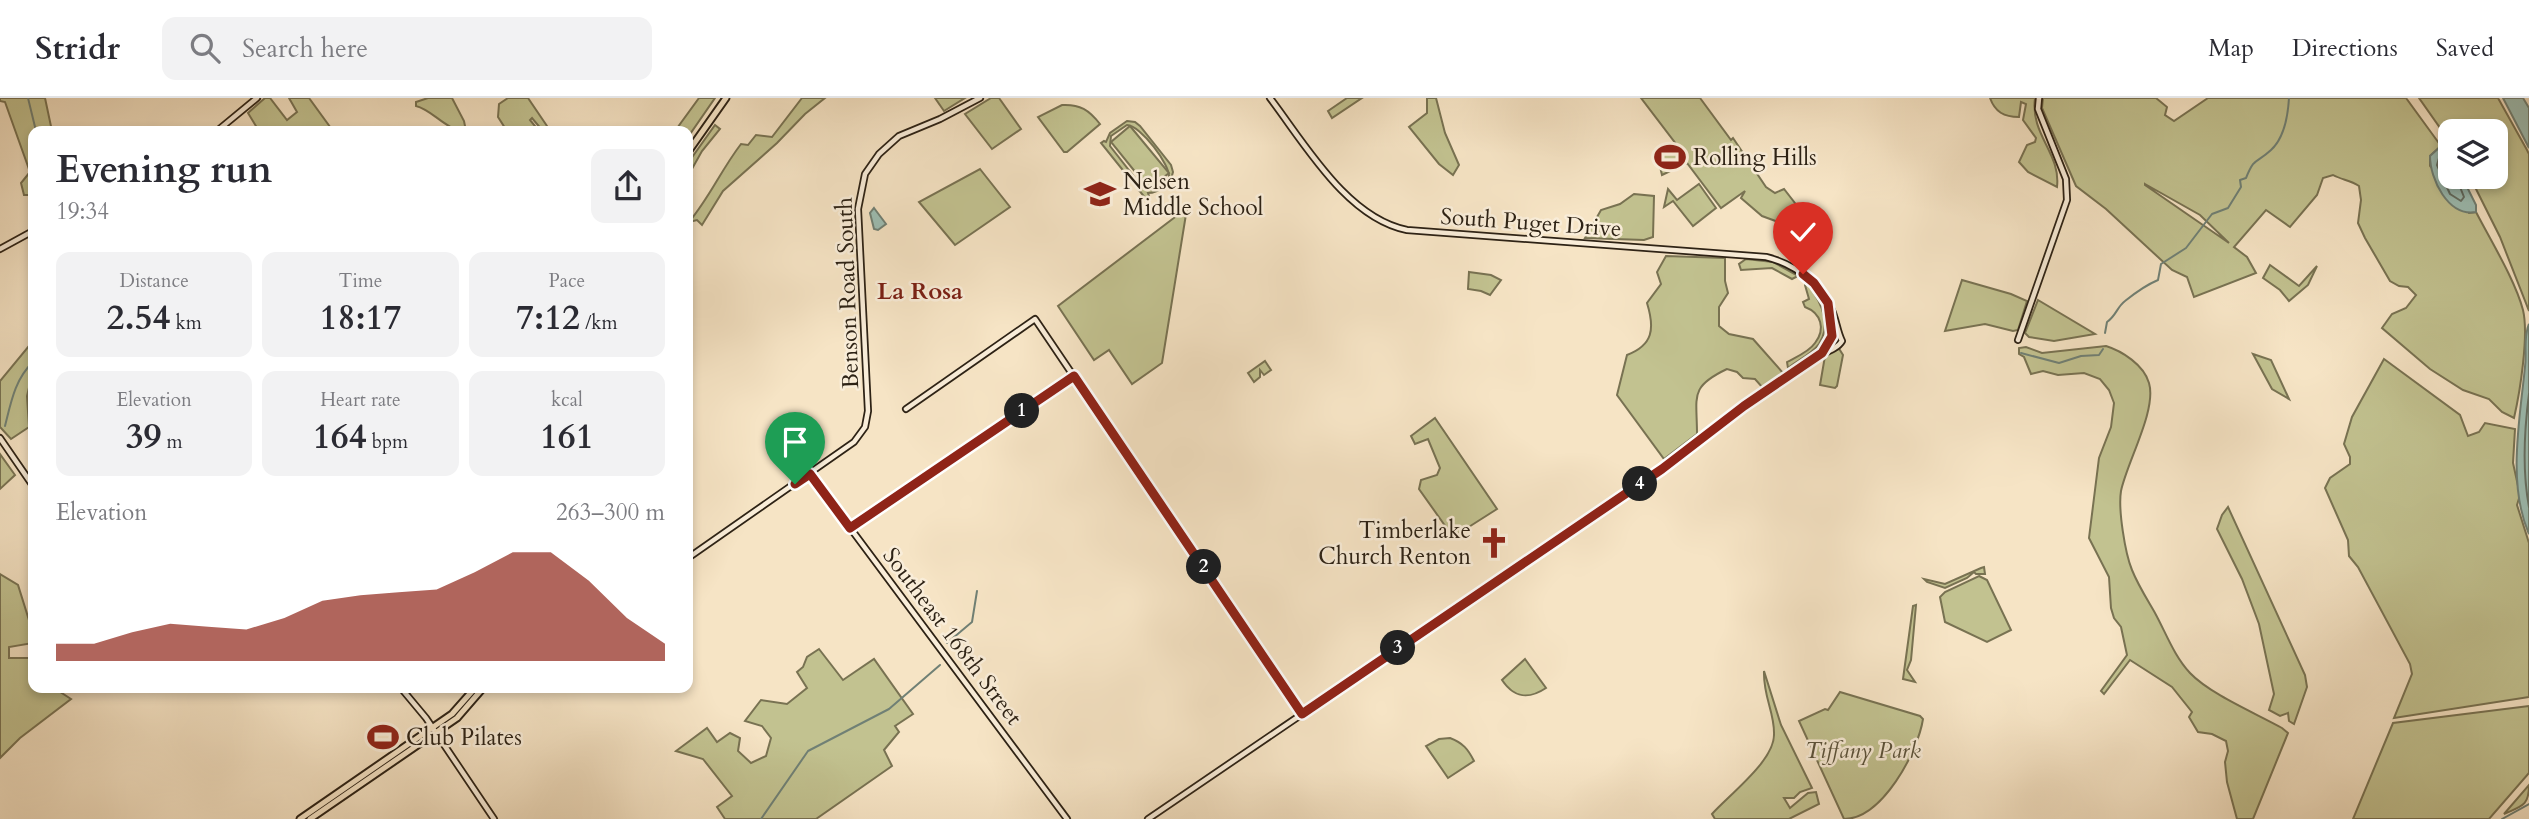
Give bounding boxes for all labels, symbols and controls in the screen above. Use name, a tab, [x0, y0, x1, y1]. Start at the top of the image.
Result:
search box	[162, 17, 652, 80]
text: Stridr	[35, 26, 120, 71]
icon: search	[186, 29, 224, 67]
text: Search here	[242, 31, 368, 66]
text: Map	[2208, 32, 2254, 65]
text: Directions	[2292, 32, 2398, 65]
text: Saved	[2436, 32, 2494, 65]
map controls	[2438, 119, 2508, 189]
button: layers	[2438, 119, 2508, 189]
sports icon: Rolling Hills	[1653, 140, 1687, 174]
place label: Rolling Hills	[1693, 142, 1817, 173]
text: Evening run	[56, 144, 272, 196]
button: share	[591, 149, 665, 223]
place label: Nelsen Middle School	[1123, 166, 1264, 223]
school or university icon: Nelsen Middle School	[1083, 177, 1117, 211]
text: 19:34	[56, 196, 109, 227]
street label: Benson Road South	[829, 196, 866, 389]
street label: South Puget Drive	[1439, 201, 1622, 244]
pin	[1773, 202, 1833, 274]
icon: check	[1784, 213, 1822, 251]
text: Distance	[119, 268, 189, 294]
text: Time	[339, 268, 382, 294]
text: Pace	[548, 268, 585, 294]
district label: La Rosa	[877, 275, 963, 308]
text: 2.54	[107, 294, 170, 342]
text: 18:17	[320, 294, 401, 342]
text: 7:12	[516, 294, 580, 342]
text: km	[170, 310, 202, 336]
text: /km	[580, 310, 618, 336]
text: Elevation	[116, 387, 192, 413]
text: Heart rate	[320, 387, 401, 413]
text: kcal	[551, 387, 583, 413]
pin: 1	[1004, 394, 1040, 428]
text: 1	[1017, 397, 1026, 423]
pin	[765, 412, 825, 484]
text: 39	[126, 413, 162, 461]
text: 164	[313, 413, 367, 461]
text: 161	[540, 413, 594, 461]
icon: arrive	[776, 423, 814, 461]
text: m	[162, 429, 183, 455]
text: bpm	[367, 429, 408, 455]
pin: 4	[1622, 466, 1658, 502]
text: 4	[1635, 470, 1644, 496]
text: Elevation	[56, 497, 147, 528]
text: 263–300 m	[556, 497, 665, 528]
place label: Timberlake Church Renton	[1318, 515, 1471, 572]
church icon: Timberlake Church Renton	[1477, 526, 1511, 560]
street label: Southeast 168th Street	[876, 541, 1030, 731]
pin: 2	[1186, 550, 1222, 584]
text: 2	[1199, 553, 1208, 579]
pin: 3	[1380, 630, 1416, 666]
text: 3	[1393, 634, 1402, 660]
sports icon: Club Pilates	[366, 720, 400, 754]
place label: Club Pilates	[406, 722, 522, 753]
park label: Tiffany Park	[1805, 735, 1922, 766]

